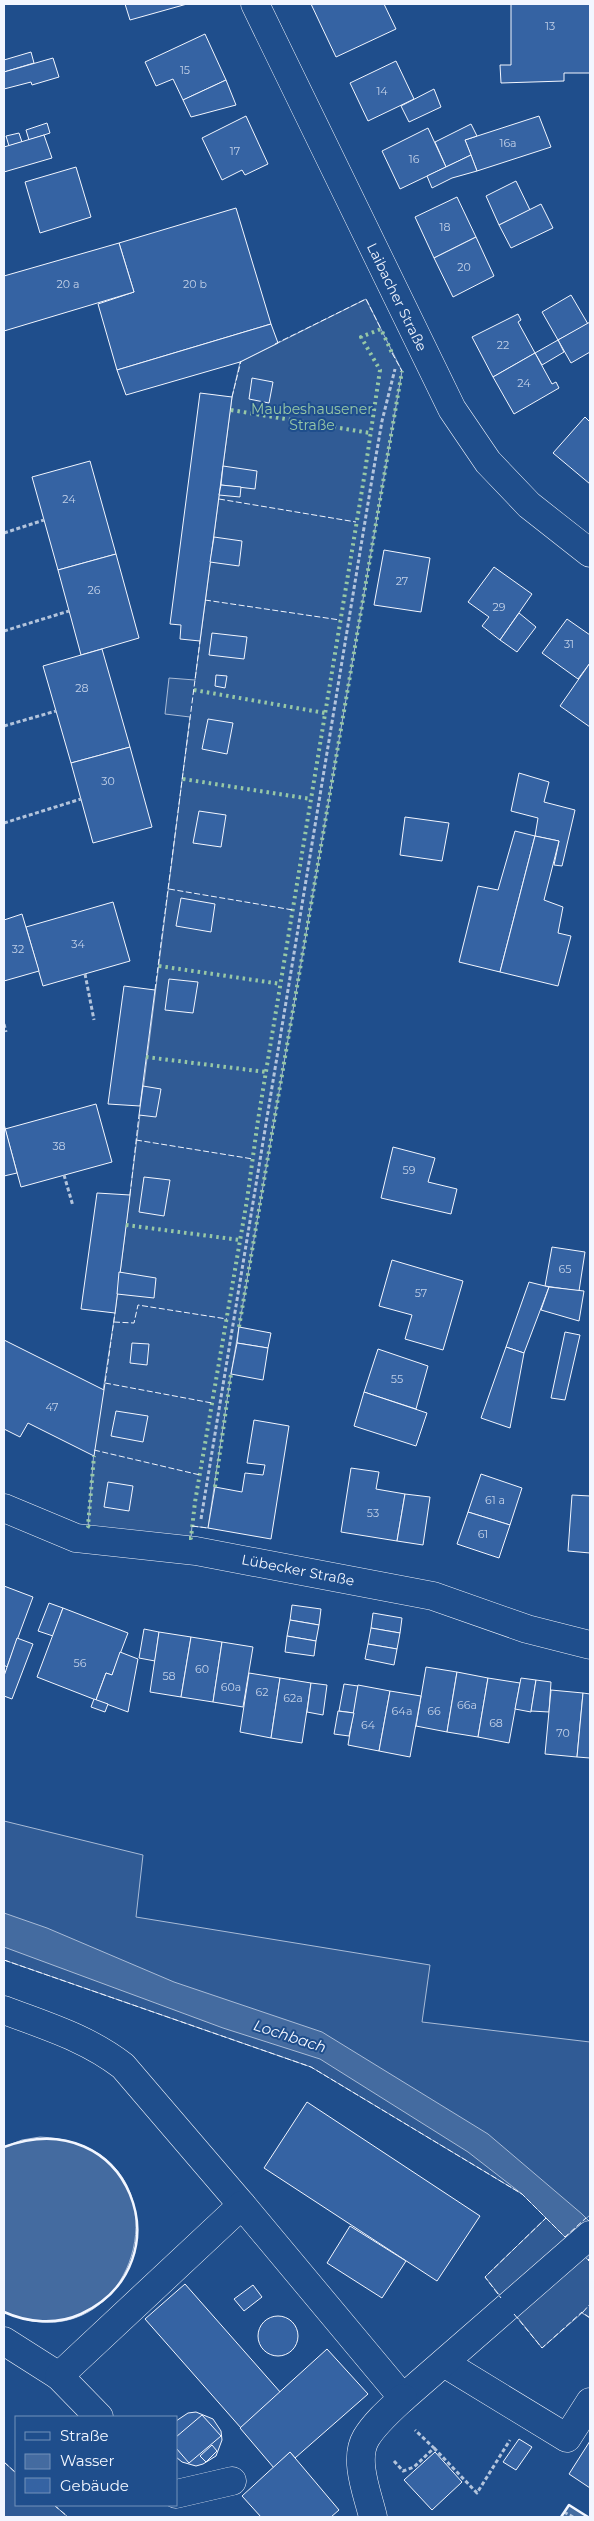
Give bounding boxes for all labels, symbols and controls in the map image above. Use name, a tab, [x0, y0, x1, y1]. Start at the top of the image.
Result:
house number: 13	[545, 19, 555, 33]
house number: 15	[180, 63, 190, 77]
house number: 14	[376, 84, 388, 98]
house number: 16a	[499, 136, 517, 150]
house number: 17	[230, 144, 240, 158]
house number: 16	[409, 152, 420, 166]
house number: 18	[440, 220, 451, 234]
street label: Laibacher Straße	[363, 240, 431, 354]
house number: 20	[457, 260, 471, 274]
house number: 20 a	[57, 277, 79, 291]
house number: 20 b	[183, 277, 207, 291]
house number: 22	[497, 338, 509, 352]
house number: 24	[517, 376, 531, 390]
park label: Maubeshausener Straße	[251, 400, 373, 434]
house number: 24	[62, 492, 76, 506]
house number: 27	[396, 574, 408, 588]
house number: 26	[88, 583, 101, 597]
house number: 29	[493, 600, 506, 614]
house number: 31	[564, 637, 574, 651]
house number: 28	[75, 681, 89, 695]
house number: 30	[101, 774, 115, 788]
house number: 34	[71, 937, 85, 951]
house number: 32	[12, 942, 24, 956]
house number: 38	[52, 1139, 66, 1153]
house number: 59	[403, 1163, 416, 1177]
house number: 65	[559, 1262, 571, 1276]
house number: 57	[415, 1286, 427, 1300]
house number: 55	[391, 1372, 403, 1386]
house number: 47	[45, 1400, 59, 1414]
house number: 61 a	[485, 1493, 505, 1507]
house number: 53	[367, 1506, 379, 1520]
house number: 61	[478, 1527, 488, 1541]
street label: Lübecker Straße	[240, 1550, 356, 1590]
house number: 56	[74, 1656, 87, 1670]
house number: 60	[195, 1662, 209, 1676]
house number: 58	[162, 1669, 176, 1683]
house number: 60a	[221, 1680, 241, 1694]
house number: 62	[256, 1685, 268, 1699]
house number: 62a	[283, 1691, 303, 1705]
house number: 66a	[457, 1698, 477, 1712]
house number: 64a	[392, 1704, 412, 1718]
house number: 66	[427, 1704, 441, 1718]
house number: 68	[489, 1716, 503, 1730]
house number: 64	[361, 1718, 376, 1732]
house number: 70	[556, 1726, 570, 1740]
water label: Lochbach	[251, 2015, 329, 2057]
legend	[15, 2416, 178, 2506]
text: Straße	[60, 2426, 109, 2445]
text: Wasser	[60, 2451, 114, 2470]
text: Gebäude	[60, 2476, 129, 2495]

